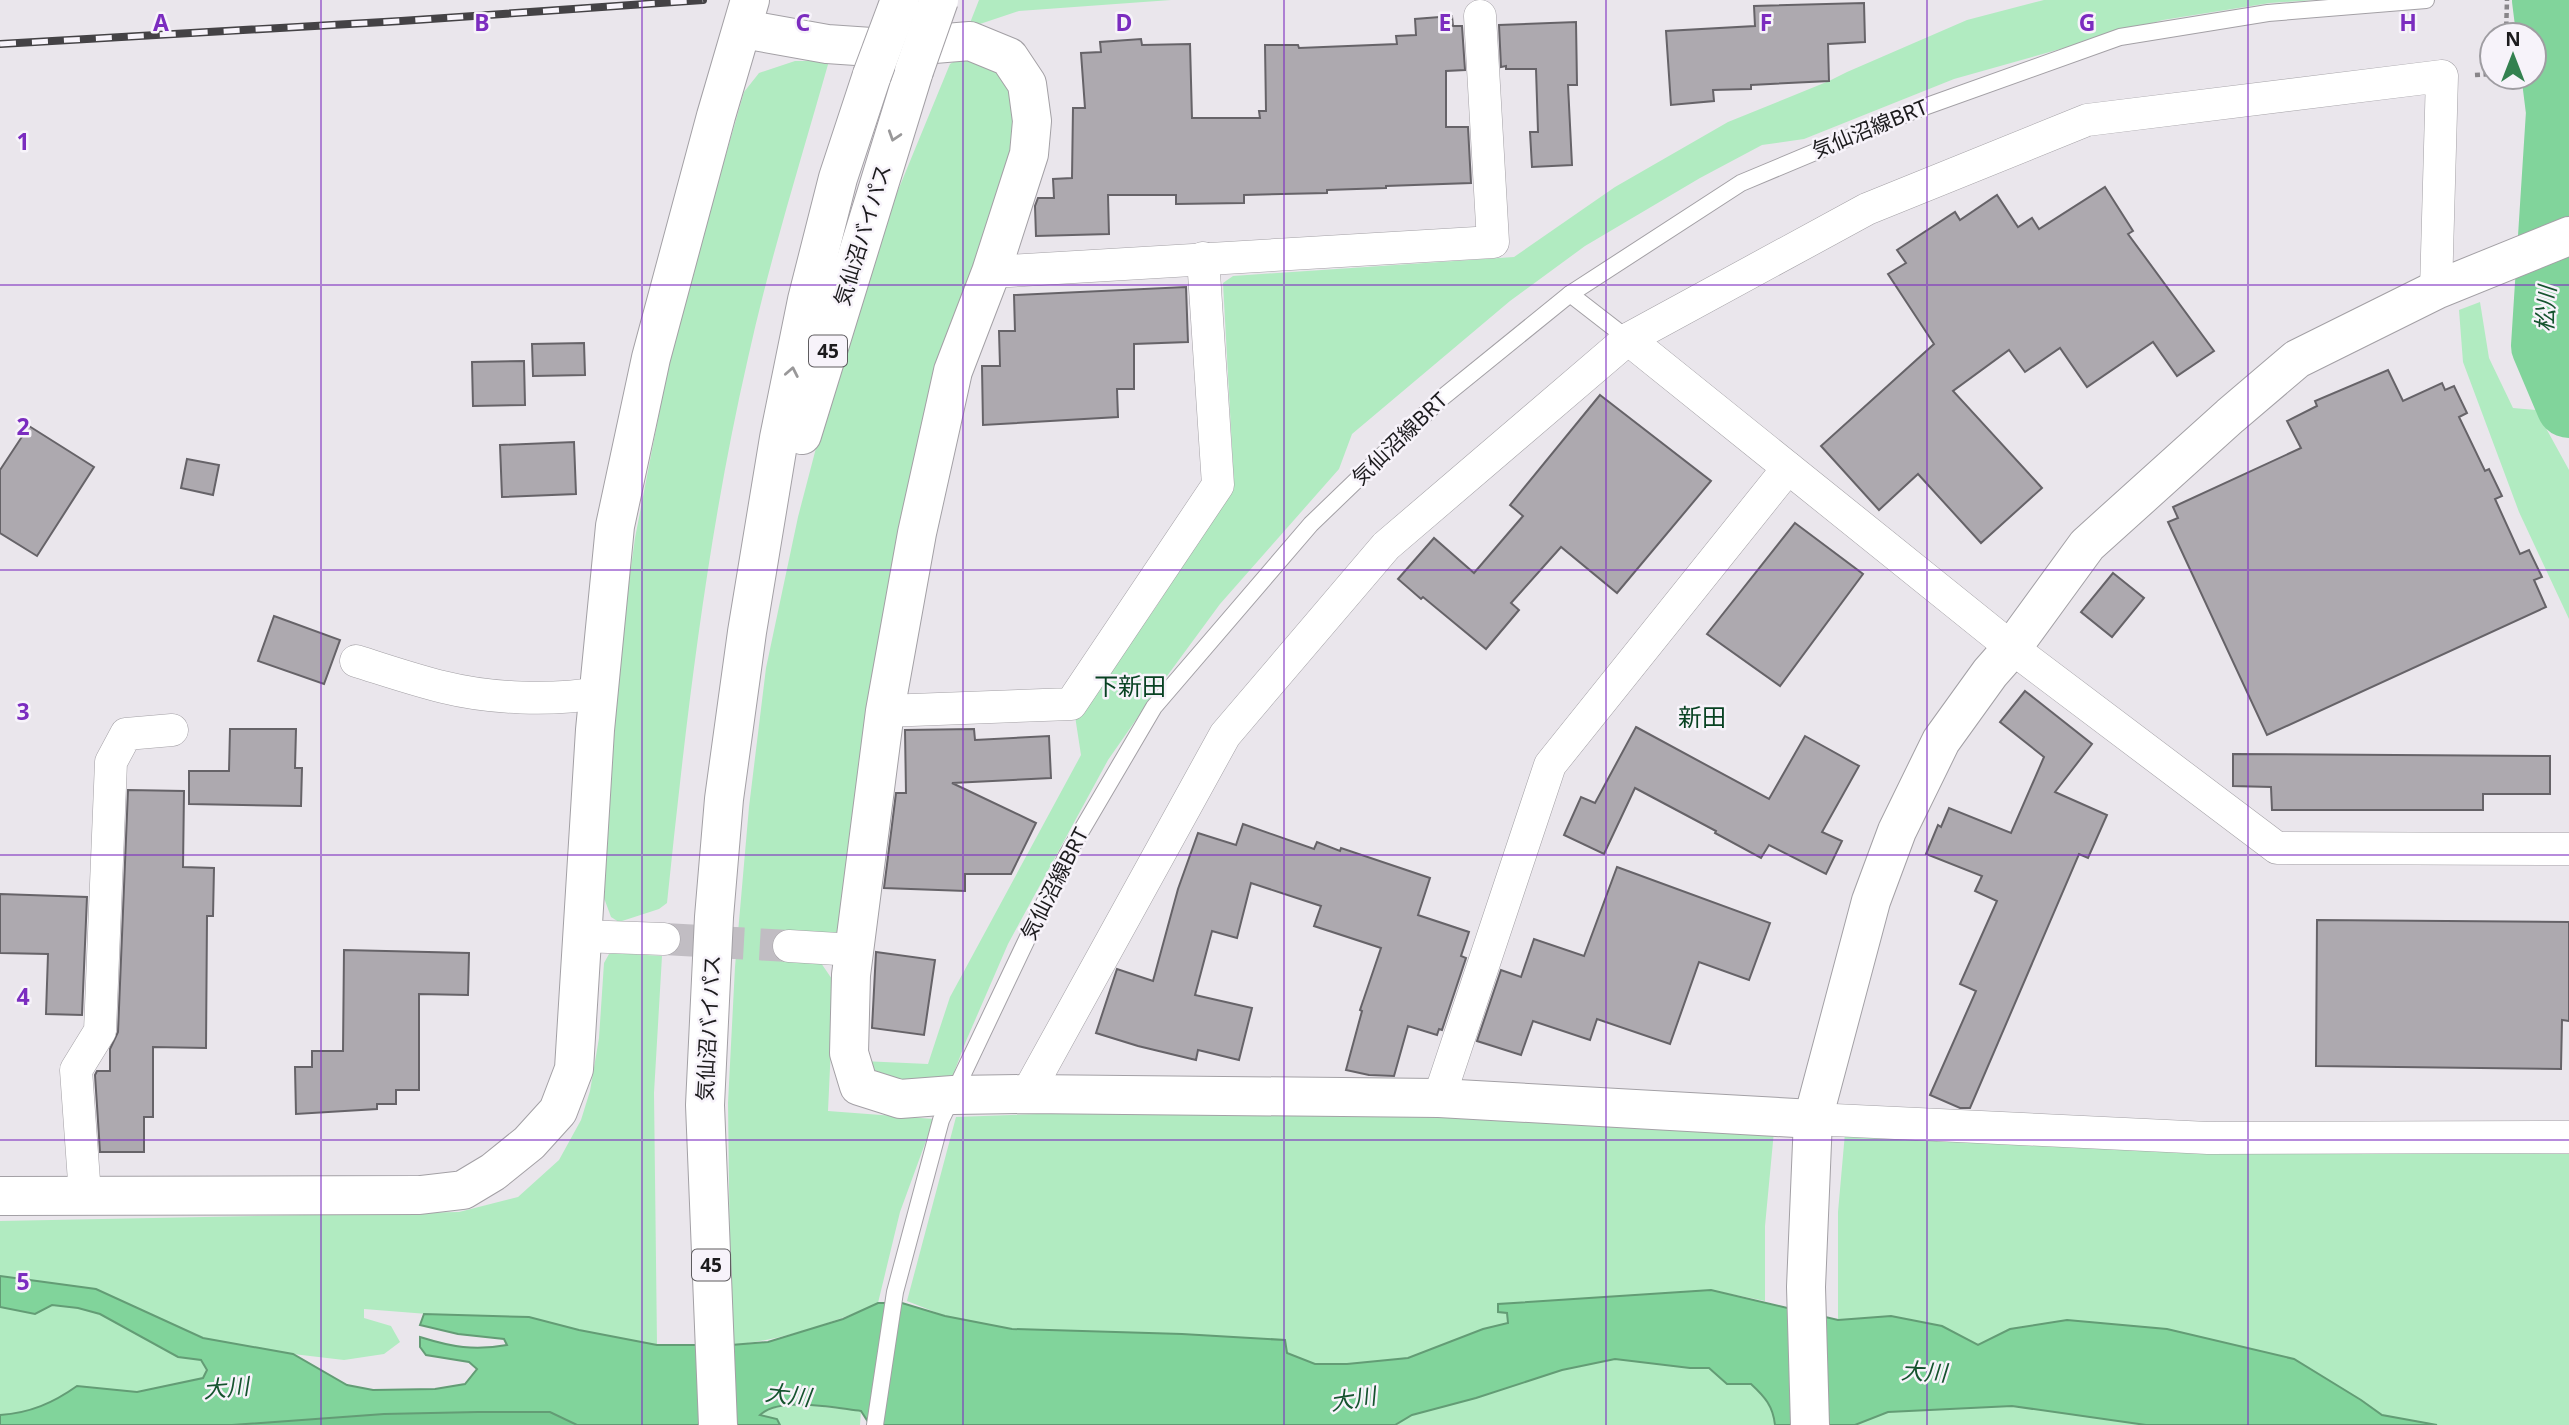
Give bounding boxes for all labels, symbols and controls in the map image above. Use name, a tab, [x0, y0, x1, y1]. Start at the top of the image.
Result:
text: A	[153, 6, 169, 38]
text: B	[474, 6, 490, 38]
text: C	[796, 6, 811, 38]
text: D	[1116, 6, 1132, 38]
text: E	[1439, 6, 1451, 38]
text: F	[1760, 6, 1772, 38]
text: G	[2079, 6, 2095, 38]
text: H	[2399, 6, 2417, 38]
north arrow	[2478, 21, 2548, 91]
text: N	[2505, 26, 2521, 52]
street label: 気仙沼線BRT	[1808, 92, 1932, 164]
text: 1	[16, 125, 30, 157]
one-way arrow	[887, 130, 902, 142]
street label: 気仙沼バイパス	[827, 161, 897, 309]
water label: 松川	[2527, 282, 2563, 333]
road number: 45	[809, 336, 847, 366]
one-way arrow	[784, 366, 799, 378]
street label: 気仙沼線BRT	[1346, 385, 1453, 491]
text: 2	[16, 410, 30, 442]
district label: 下新田	[1094, 669, 1166, 702]
text: 3	[16, 695, 30, 727]
district label: 新田	[1678, 700, 1726, 733]
street label: 気仙沼線BRT	[1014, 822, 1095, 944]
street label: 気仙沼バイパス	[690, 954, 726, 1102]
text: 4	[16, 980, 30, 1012]
road number: 45	[692, 1250, 730, 1280]
text: 5	[16, 1265, 30, 1297]
water label: 大川	[1900, 1354, 1951, 1388]
water label: 大川	[202, 1369, 253, 1405]
water label: 大川	[763, 1375, 816, 1413]
water label: 大川	[1328, 1378, 1381, 1417]

